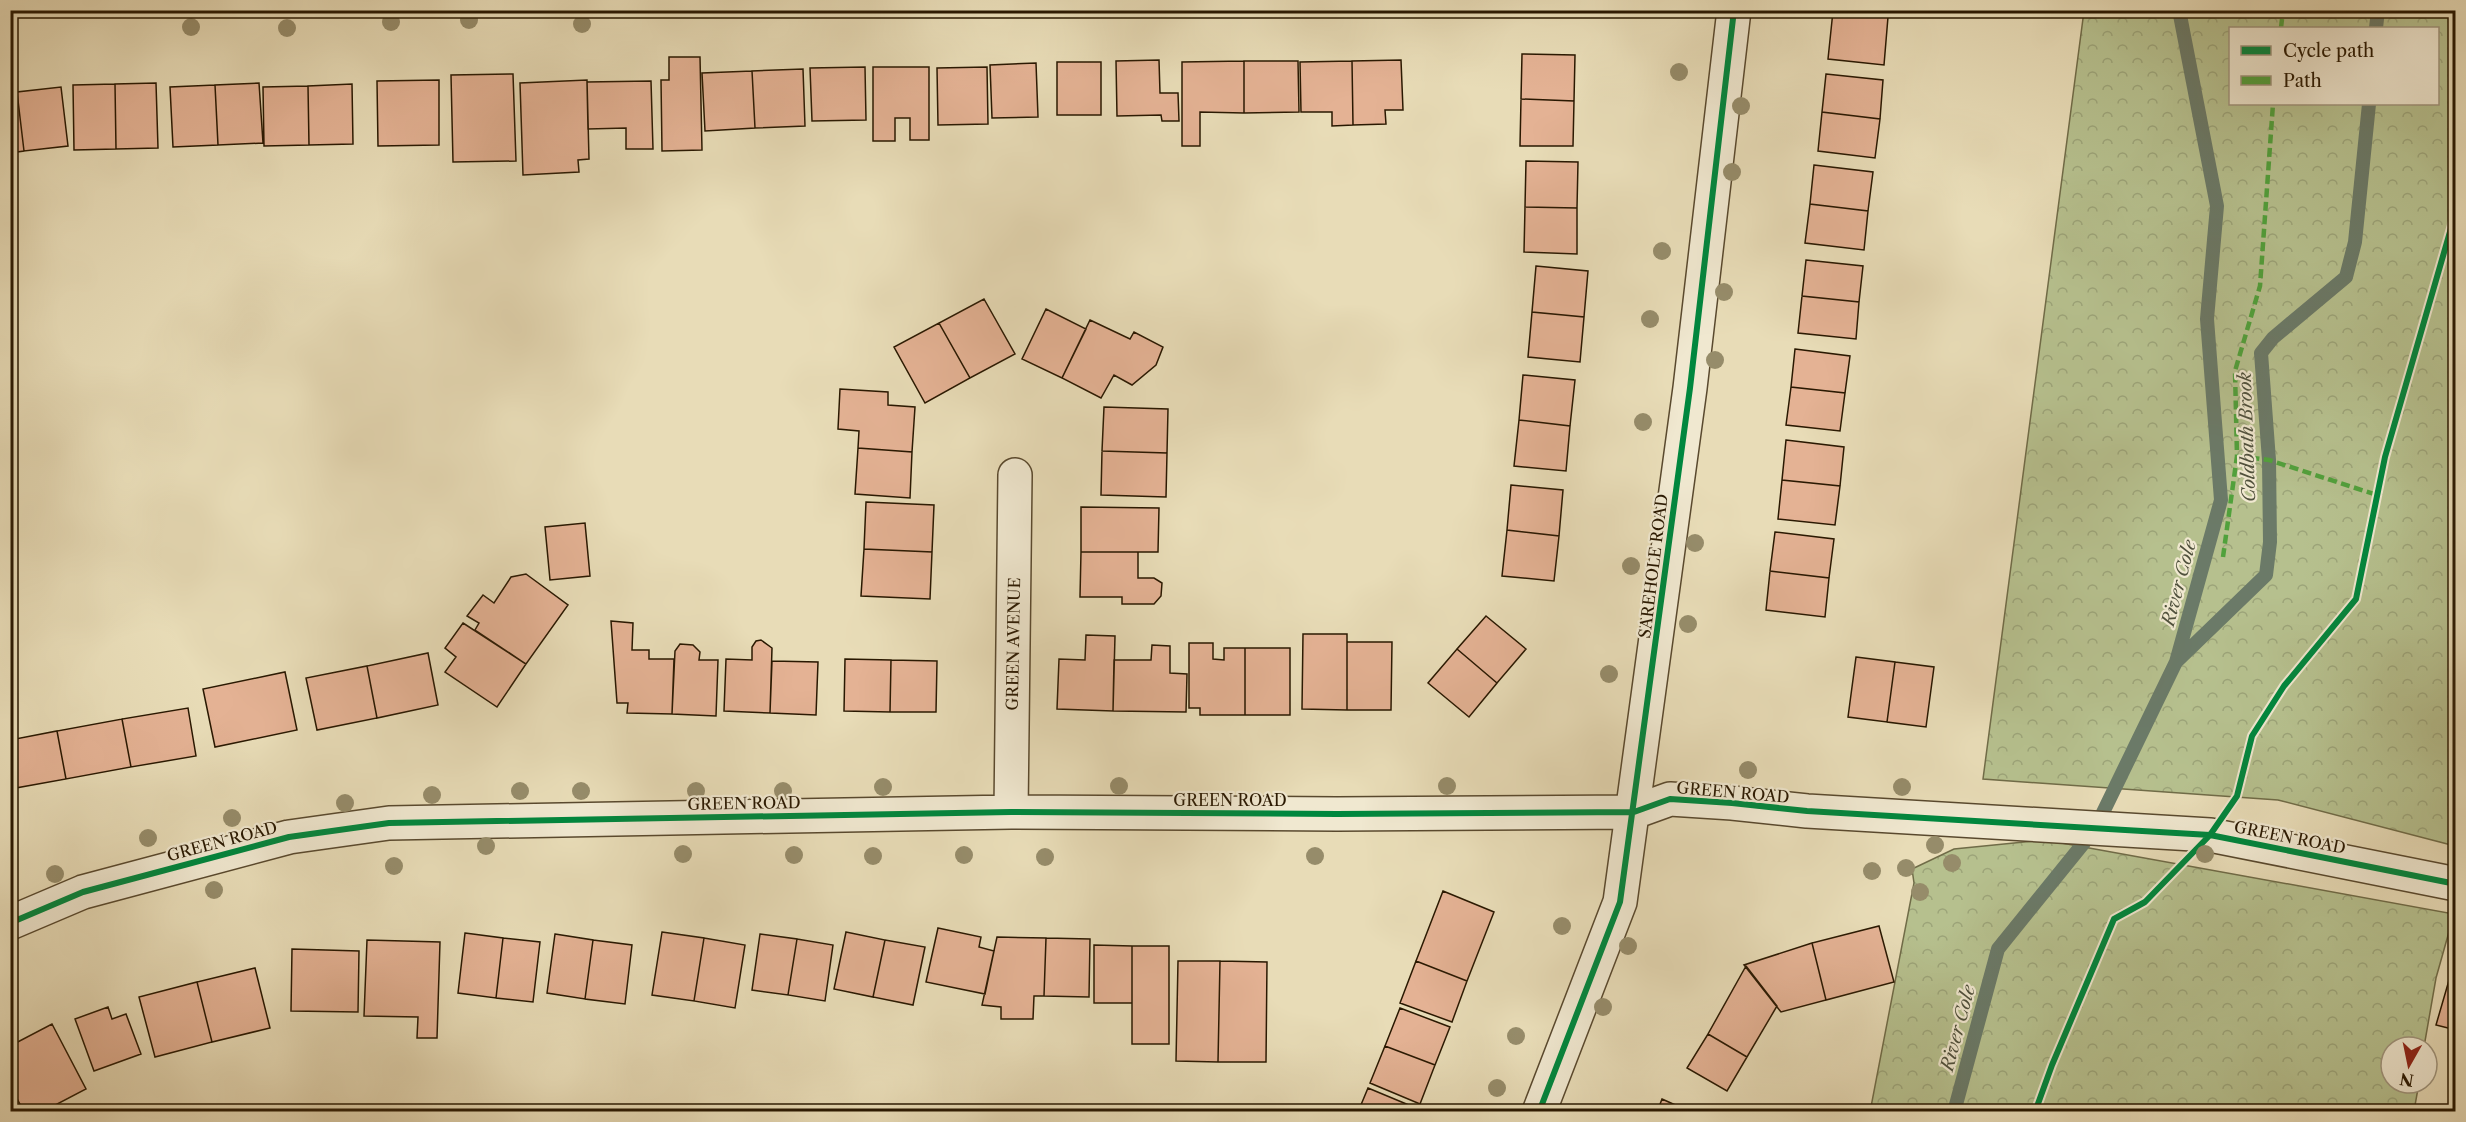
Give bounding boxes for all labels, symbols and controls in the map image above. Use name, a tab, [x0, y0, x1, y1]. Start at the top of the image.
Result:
legend	[2229, 27, 2439, 105]
text: Cycle path	[2283, 40, 2374, 62]
text: Path	[2283, 70, 2322, 92]
water label: Coldbath Brook	[2234, 371, 2260, 502]
street label: SAREHOLE ROAD	[1634, 493, 1672, 639]
water label: River Cole	[2156, 536, 2201, 630]
street label: GREEN AVENUE	[1002, 577, 1024, 711]
street label: GREEN ROAD	[1676, 777, 1790, 807]
street label: GREEN ROAD	[1173, 790, 1287, 810]
street label: GREEN ROAD	[687, 792, 801, 814]
street label: GREEN ROAD	[2232, 816, 2348, 858]
street label: GREEN ROAD	[165, 817, 279, 865]
water label: River Cole	[1935, 981, 1980, 1075]
north arrow	[2379, 1035, 2439, 1095]
text: N	[2398, 1069, 2415, 1091]

